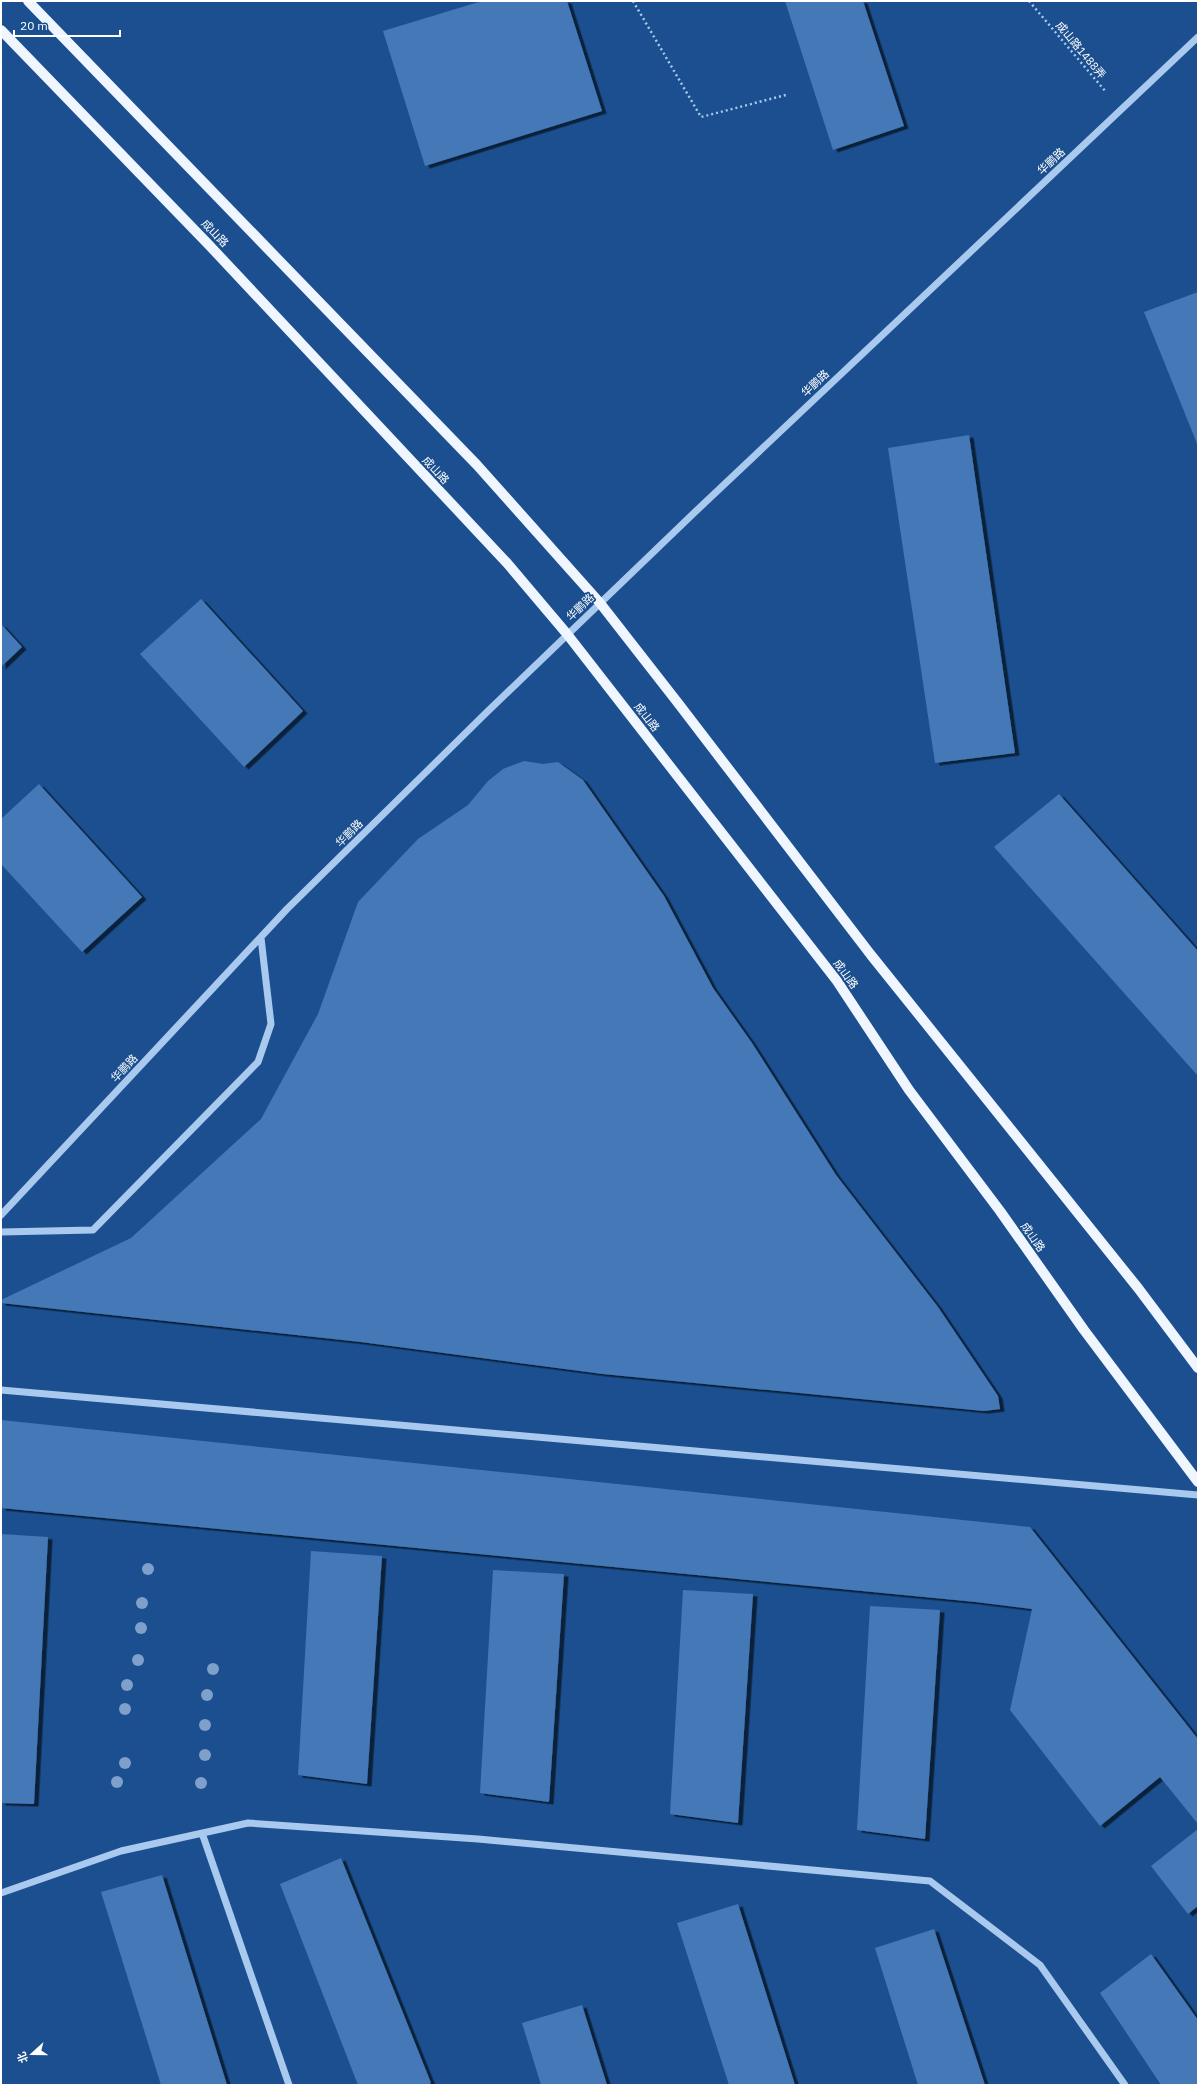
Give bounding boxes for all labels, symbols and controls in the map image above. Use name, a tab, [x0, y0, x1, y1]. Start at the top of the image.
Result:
scale bar	[14, 12, 120, 38]
text: 20 m	[20, 18, 48, 33]
street label: 成山路1488弄	[1053, 19, 1109, 81]
street label: 华鹏路	[1034, 145, 1068, 177]
street label: 成山路	[199, 216, 231, 250]
street label: 华鹏路	[798, 367, 832, 399]
street label: 成山路	[420, 453, 452, 487]
street label: 华鹏路	[563, 591, 597, 623]
street label: 成山路	[631, 700, 663, 734]
street label: 华鹏路	[332, 816, 366, 850]
street label: 成山路	[831, 957, 861, 991]
street label: 华鹏路	[108, 1051, 140, 1085]
street label: 成山路	[1018, 1219, 1048, 1255]
north arrow	[12, 2034, 52, 2074]
text: 北	[14, 2050, 31, 2065]

